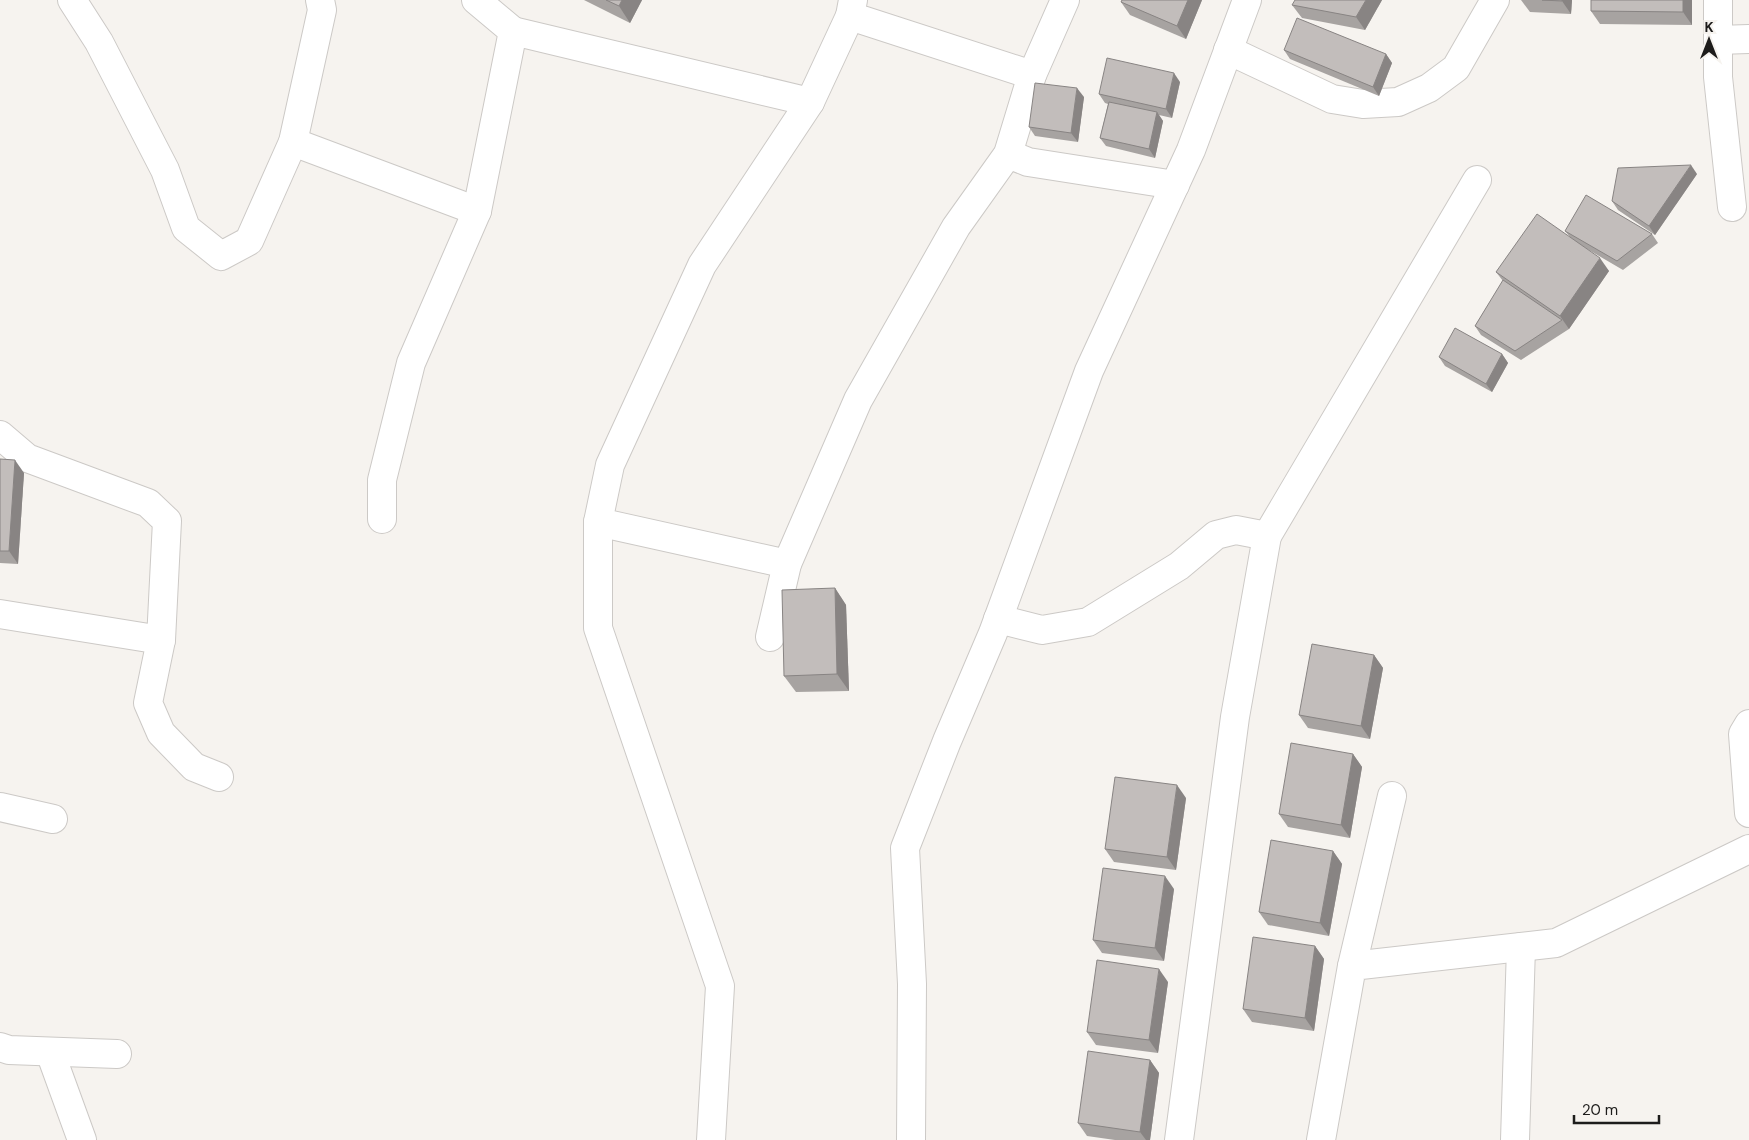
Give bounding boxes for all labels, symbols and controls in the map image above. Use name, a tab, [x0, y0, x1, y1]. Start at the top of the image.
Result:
north arrow	[1684, 15, 1734, 65]
text: K	[1704, 18, 1714, 36]
scale bar	[1574, 1092, 1659, 1124]
text: 20 m	[1582, 1100, 1618, 1120]

